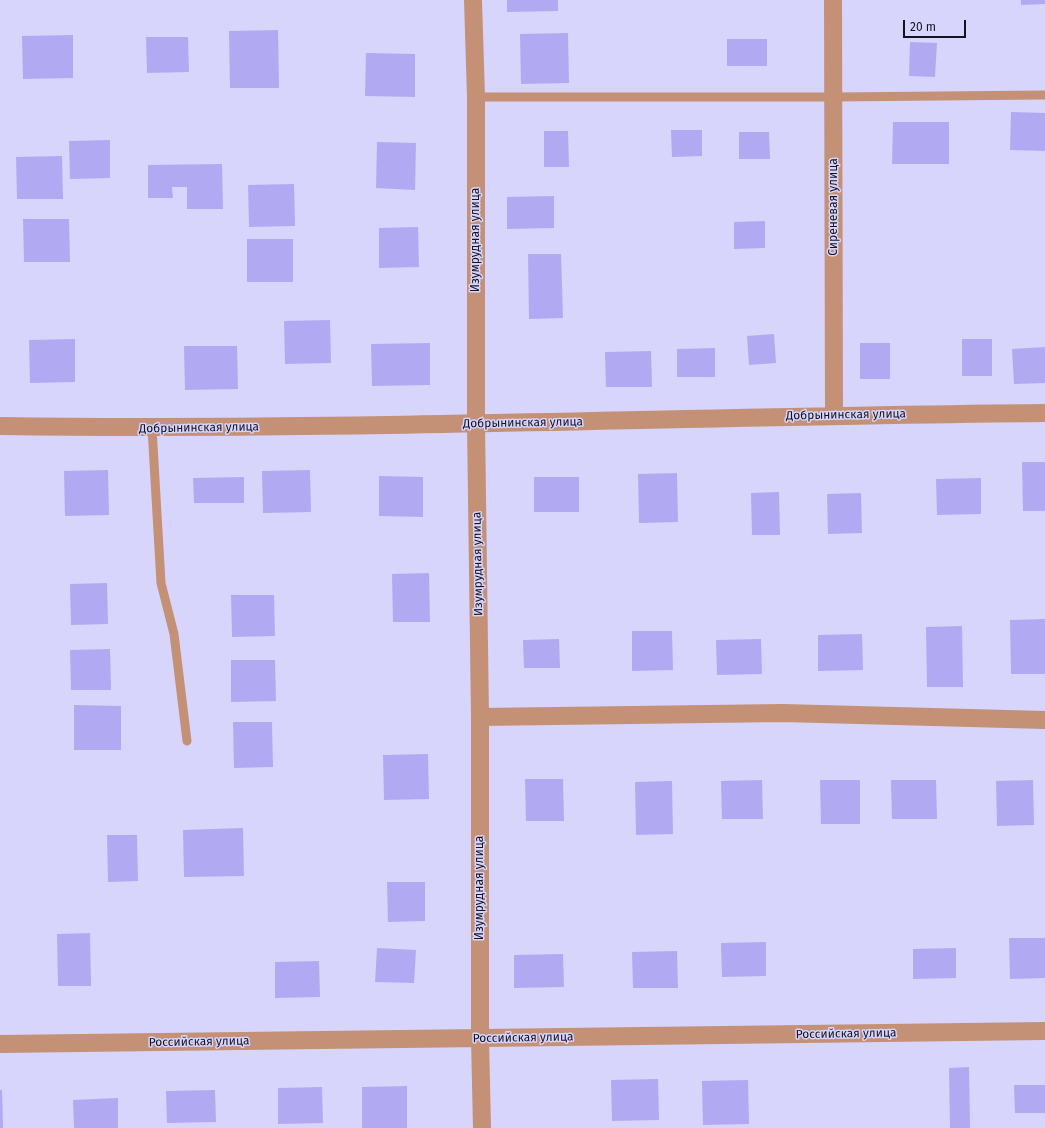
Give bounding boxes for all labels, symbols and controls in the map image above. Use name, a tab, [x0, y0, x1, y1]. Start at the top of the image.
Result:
scale bar	[905, 12, 968, 38]
text: 20 m	[910, 20, 936, 34]
street label: Сиреневая улица	[827, 158, 841, 256]
street label: Изумрудная улица	[469, 188, 483, 292]
street label: Добрынинская улица	[786, 407, 906, 423]
street label: Добрынинская улица	[463, 415, 583, 431]
street label: Добрынинская улица	[139, 420, 259, 436]
street label: Изумрудная улица	[470, 512, 486, 616]
street label: Изумрудная улица	[473, 836, 487, 940]
street label: Российская улица	[795, 1026, 897, 1042]
street label: Российская улица	[472, 1030, 574, 1046]
street label: Российская улица	[148, 1034, 250, 1050]

